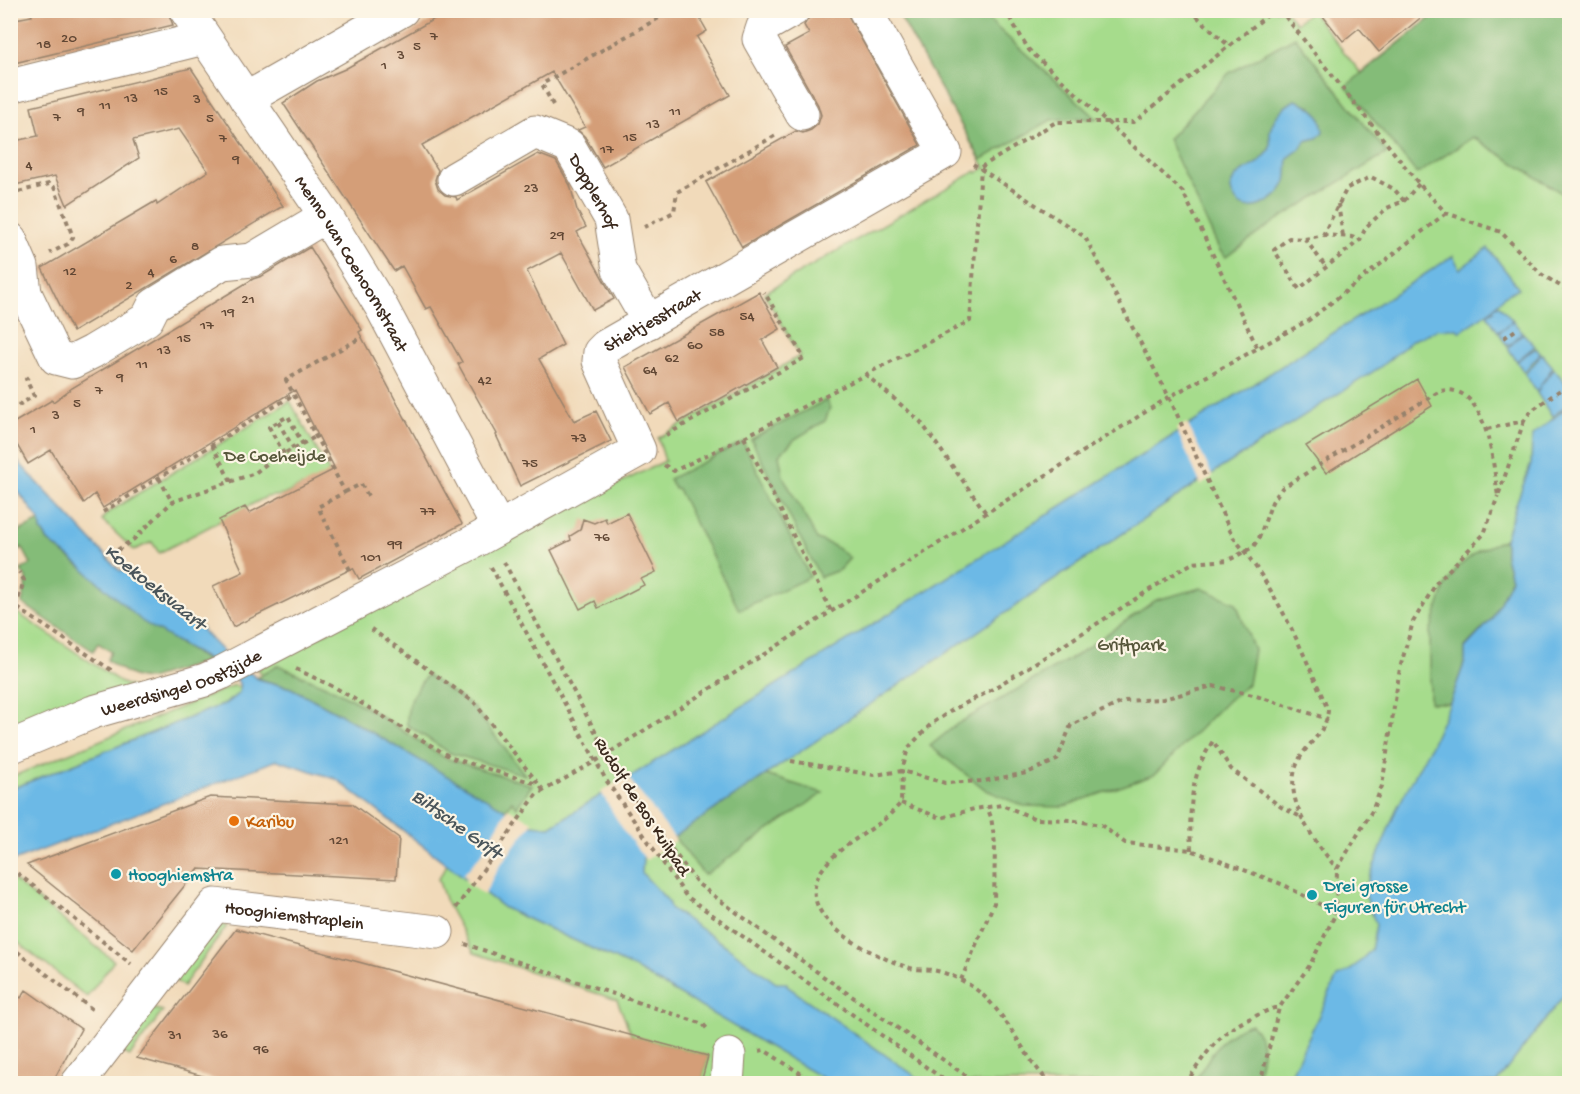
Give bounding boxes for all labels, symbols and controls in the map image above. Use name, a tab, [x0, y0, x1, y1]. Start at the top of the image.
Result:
house number: 7	[429, 28, 439, 46]
house number: 20	[61, 30, 77, 48]
house number: 18	[36, 36, 51, 54]
house number: 5	[413, 38, 421, 56]
house number: 3	[396, 47, 405, 65]
house number: 1	[380, 57, 387, 75]
house number: 15	[153, 83, 168, 101]
house number: 13	[123, 90, 138, 108]
house number: 3	[192, 91, 201, 109]
house number: 11	[98, 97, 111, 115]
house number: 9	[76, 103, 85, 121]
house number: 11	[668, 103, 681, 121]
house number: 7	[52, 109, 62, 127]
house number: 5	[206, 110, 214, 128]
house number: 13	[645, 116, 660, 134]
house number: 15	[622, 129, 637, 147]
house number: 7	[218, 130, 228, 148]
house number: 17	[599, 141, 615, 159]
street label: Dopplerhof	[562, 150, 621, 231]
house number: 9	[231, 151, 240, 169]
house number: 4	[25, 157, 33, 175]
street label: Menno van Coehoornstraat	[289, 172, 412, 358]
house number: 23	[523, 180, 539, 198]
house number: 29	[550, 227, 565, 245]
house number: 8	[191, 238, 199, 256]
house number: 6	[169, 251, 177, 269]
house number: 12	[62, 263, 77, 281]
house number: 4	[147, 264, 155, 282]
house number: 2	[125, 277, 133, 295]
street label: Stieltjesstraat	[601, 285, 707, 358]
house number: 21	[241, 291, 255, 309]
house number: 19	[220, 304, 235, 322]
house number: 54	[740, 308, 755, 326]
house number: 17	[199, 317, 215, 335]
house number: 58	[709, 324, 725, 342]
house number: 15	[176, 330, 191, 348]
house number: 60	[687, 337, 704, 355]
house number: 13	[156, 342, 171, 360]
house number: 62	[665, 350, 679, 368]
house number: 11	[135, 356, 148, 374]
house number: 64	[643, 362, 657, 380]
house number: 9	[115, 369, 124, 387]
house number: 42	[478, 372, 492, 390]
house number: 7	[94, 382, 104, 400]
house number: 5	[73, 395, 81, 413]
house number: 3	[51, 407, 60, 425]
house number: 1	[29, 421, 36, 439]
house number: 73	[570, 430, 587, 448]
park label: De Coeheijde	[223, 447, 327, 468]
house number: 75	[521, 455, 538, 473]
house number: 77	[419, 503, 437, 521]
house number: 76	[593, 529, 610, 547]
house number: 99	[386, 536, 403, 554]
water label: Koekoeksvaart	[98, 541, 212, 639]
house number: 101	[360, 549, 381, 567]
park label: Griftpark	[1097, 636, 1167, 657]
street label: Weerdsingel Oostzijde	[99, 646, 266, 722]
street label: Rudolf de Bos Kuilpad	[588, 734, 694, 882]
water label: Biltsche Grift	[407, 786, 508, 868]
place label: Karibu	[246, 813, 295, 834]
marker: Karibu	[227, 814, 241, 828]
house number: 121	[328, 832, 349, 850]
place label: Hooghiemstra	[128, 866, 234, 887]
marker: Hooghiemstra	[109, 867, 123, 881]
place label: Drei grosse Figuren für Utrecht	[1323, 877, 1467, 919]
marker: Drei grosse Figuren für Utrecht	[1305, 888, 1319, 902]
street label: Hooghiemstraplein	[223, 898, 365, 936]
house number: 36	[211, 1026, 228, 1044]
house number: 31	[167, 1027, 182, 1045]
house number: 96	[252, 1041, 269, 1059]

